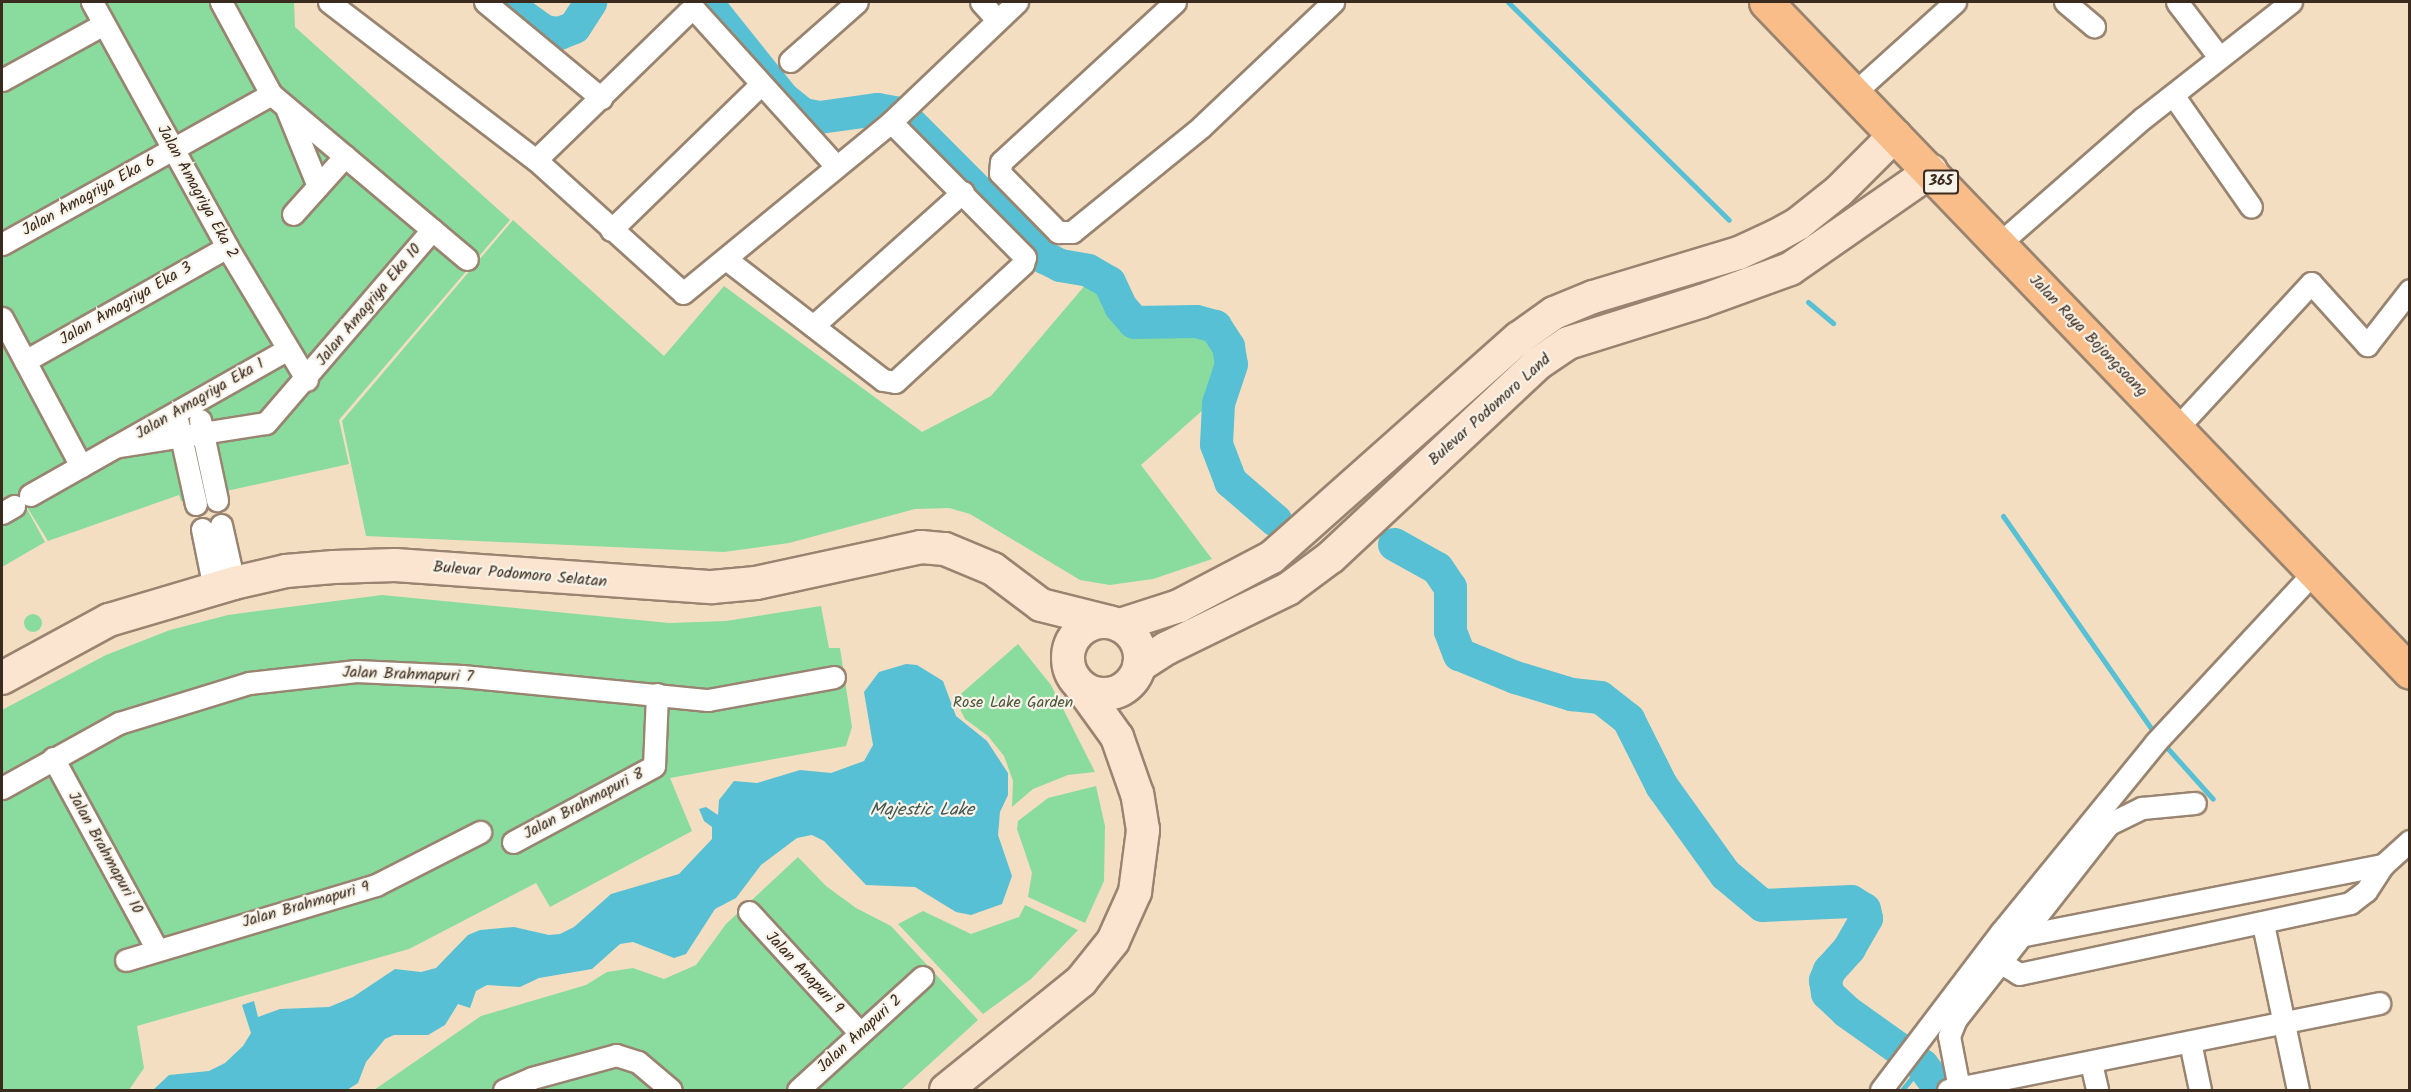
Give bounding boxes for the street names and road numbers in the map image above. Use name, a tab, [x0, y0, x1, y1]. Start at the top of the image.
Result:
street label: Jalan Amagriya Eka 2	[152, 122, 242, 262]
street label: Jalan Amagriya Eka 6	[19, 151, 159, 241]
road number: 365	[1923, 170, 1959, 194]
street label: Jalan Amagriya Eka 10	[312, 240, 426, 370]
street label: Jalan Amagriya Eka 3	[57, 258, 195, 350]
street label: Jalan Raya Bojongsoang	[2025, 271, 2151, 401]
street label: Bulevar Podomoro Land	[1425, 350, 1555, 470]
street label: Jalan Amagriya Eka 1	[132, 354, 268, 444]
street label: Bulevar Podomoro Selatan	[432, 558, 608, 592]
street label: Jalan Brahmapuri 7	[342, 663, 474, 687]
street label: Jalan Brahmapuri 8	[520, 764, 648, 844]
street label: Jalan Brahmapuri 10	[63, 788, 147, 918]
street label: Jalan Brahmapuri 9	[240, 878, 372, 932]
street label: Jalan Anapuri 9	[761, 928, 847, 1018]
street label: Jalan Anapuri 2	[814, 991, 906, 1077]

